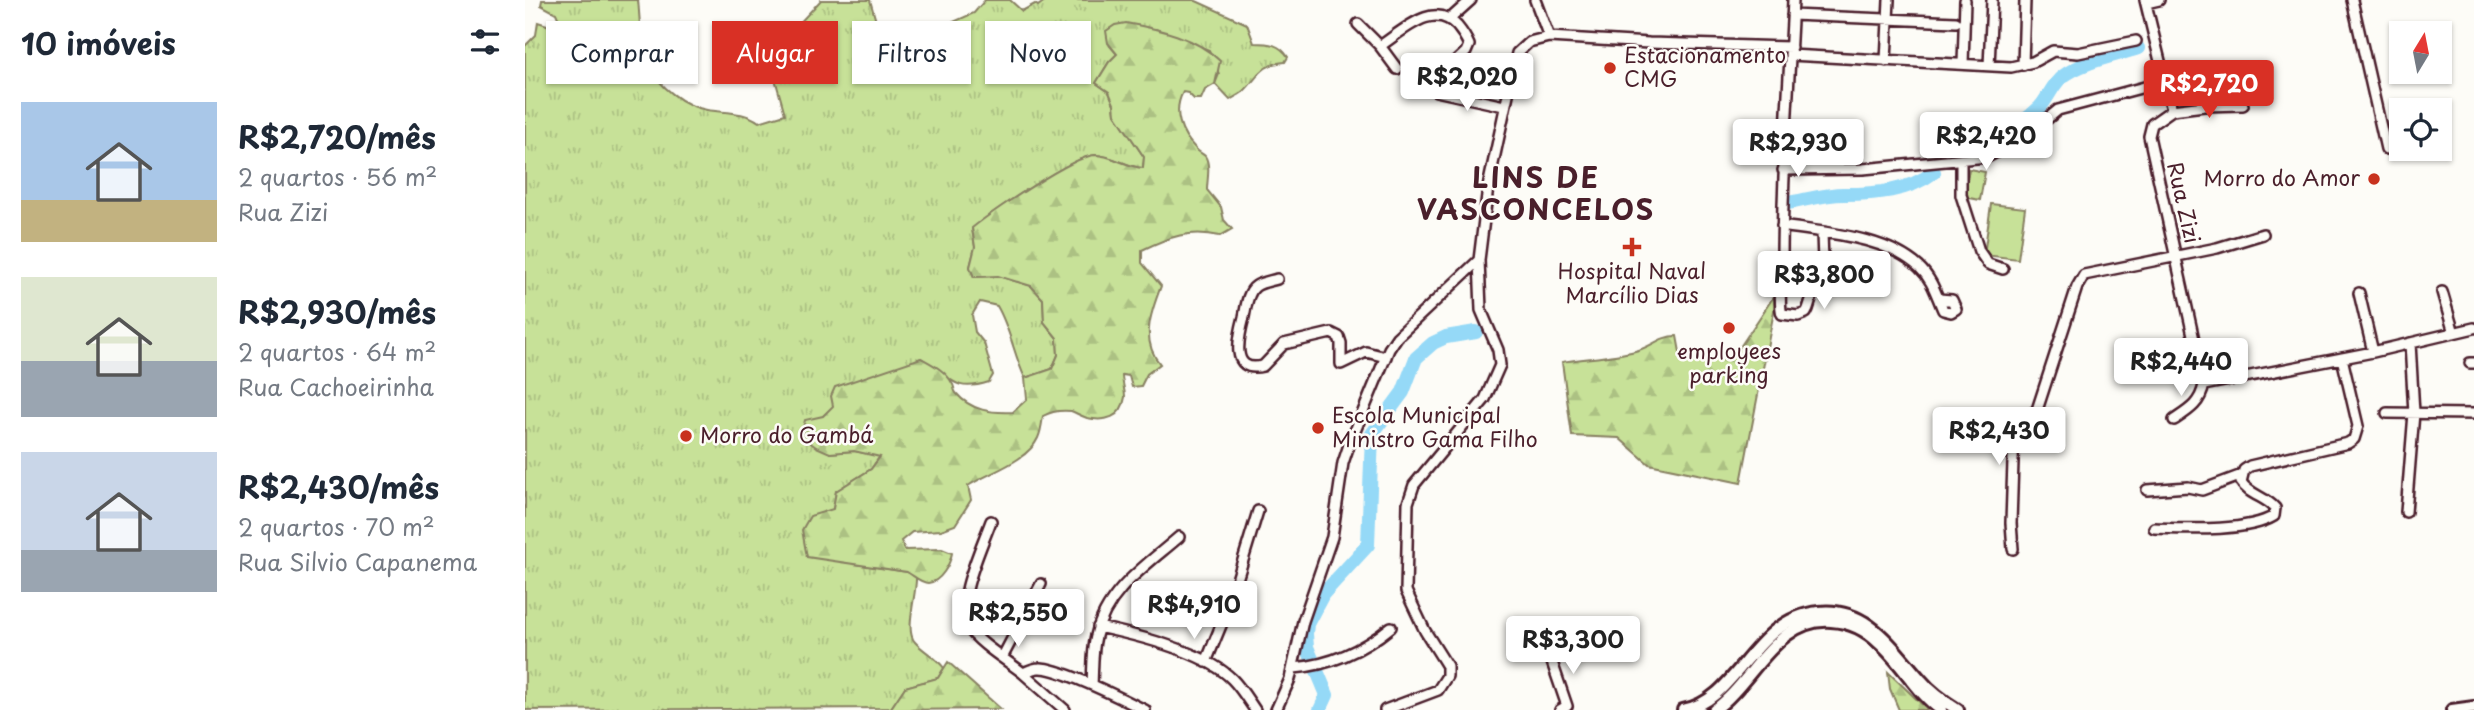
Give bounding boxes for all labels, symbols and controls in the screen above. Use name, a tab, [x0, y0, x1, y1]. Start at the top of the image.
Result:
text: 10 imóveis	[21, 20, 176, 65]
chip: Comprar	[546, 21, 698, 84]
chip: Alugar	[712, 21, 838, 84]
chip: Filtros	[852, 21, 971, 84]
chip: Novo	[985, 21, 1091, 84]
north arrow	[2389, 21, 2452, 84]
map controls	[2389, 21, 2452, 161]
icon: filters	[466, 23, 504, 61]
place label: Estacionamento CMG	[1624, 38, 1786, 94]
pin: R$2,020	[1402, 54, 1532, 113]
text: R$2,020	[1416, 58, 1518, 93]
marker: Estacionamento CMG	[1602, 60, 1618, 76]
pin: R$2,720	[2144, 60, 2274, 120]
text: R$2,720	[2160, 65, 2258, 100]
button: locate	[2389, 98, 2452, 161]
pin: R$2,420	[1921, 113, 2051, 172]
text: R$2,720/mês	[238, 114, 436, 159]
text: R$2,420	[1936, 117, 2036, 152]
pin: R$2,930	[1733, 120, 1863, 179]
text: R$2,930	[1749, 124, 1847, 159]
icon: home	[77, 130, 161, 214]
district label: LINS DE VASCONCELOS	[1417, 155, 1655, 230]
text: 2 quartos · 56 m²	[238, 159, 437, 194]
street label: Rua Zizi	[2160, 159, 2210, 246]
place label: Morro do Amor	[2203, 161, 2360, 193]
marker: Morro do Amor	[2366, 171, 2382, 187]
text: Rua Zizi	[238, 194, 328, 229]
marker: Hospital Naval Marcílio Dias	[1622, 237, 1642, 257]
pin: R$3,800	[1759, 252, 1889, 311]
place label: Hospital Naval Marcílio Dias	[1558, 254, 1706, 310]
text: R$3,800	[1774, 256, 1874, 291]
text: R$2,930/mês	[238, 289, 436, 334]
icon: home	[77, 305, 161, 389]
marker: employees parking	[1721, 320, 1737, 336]
text: 2 quartos · 64 m²	[238, 334, 436, 369]
place label: employees parking	[1677, 334, 1781, 390]
pin: R$2,440	[2116, 338, 2246, 398]
text: R$2,440	[2130, 343, 2232, 378]
text: Rua Cachoeirinha	[238, 369, 434, 404]
place label: Escola Municipal Ministro Gama Filho	[1332, 398, 1538, 454]
pin: R$2,430	[1934, 407, 2064, 467]
text: R$2,430	[1949, 412, 2049, 447]
place label: Morro do Gambá	[700, 418, 873, 450]
marker: Escola Municipal Ministro Gama Filho	[1310, 420, 1326, 436]
marker: Morro do Gambá	[678, 428, 694, 444]
text: R$2,430/mês	[238, 464, 439, 509]
icon: home	[77, 480, 161, 564]
text: 2 quartos · 70 m²	[238, 509, 435, 544]
text: Rua Silvio Capanema	[238, 544, 477, 579]
pin: R$4,910	[1129, 582, 1259, 641]
text: R$4,910	[1147, 586, 1241, 621]
pin: R$2,550	[953, 590, 1083, 649]
text: R$2,550	[968, 594, 1068, 629]
pin: R$3,300	[1508, 616, 1638, 676]
text: R$3,300	[1522, 621, 1624, 656]

